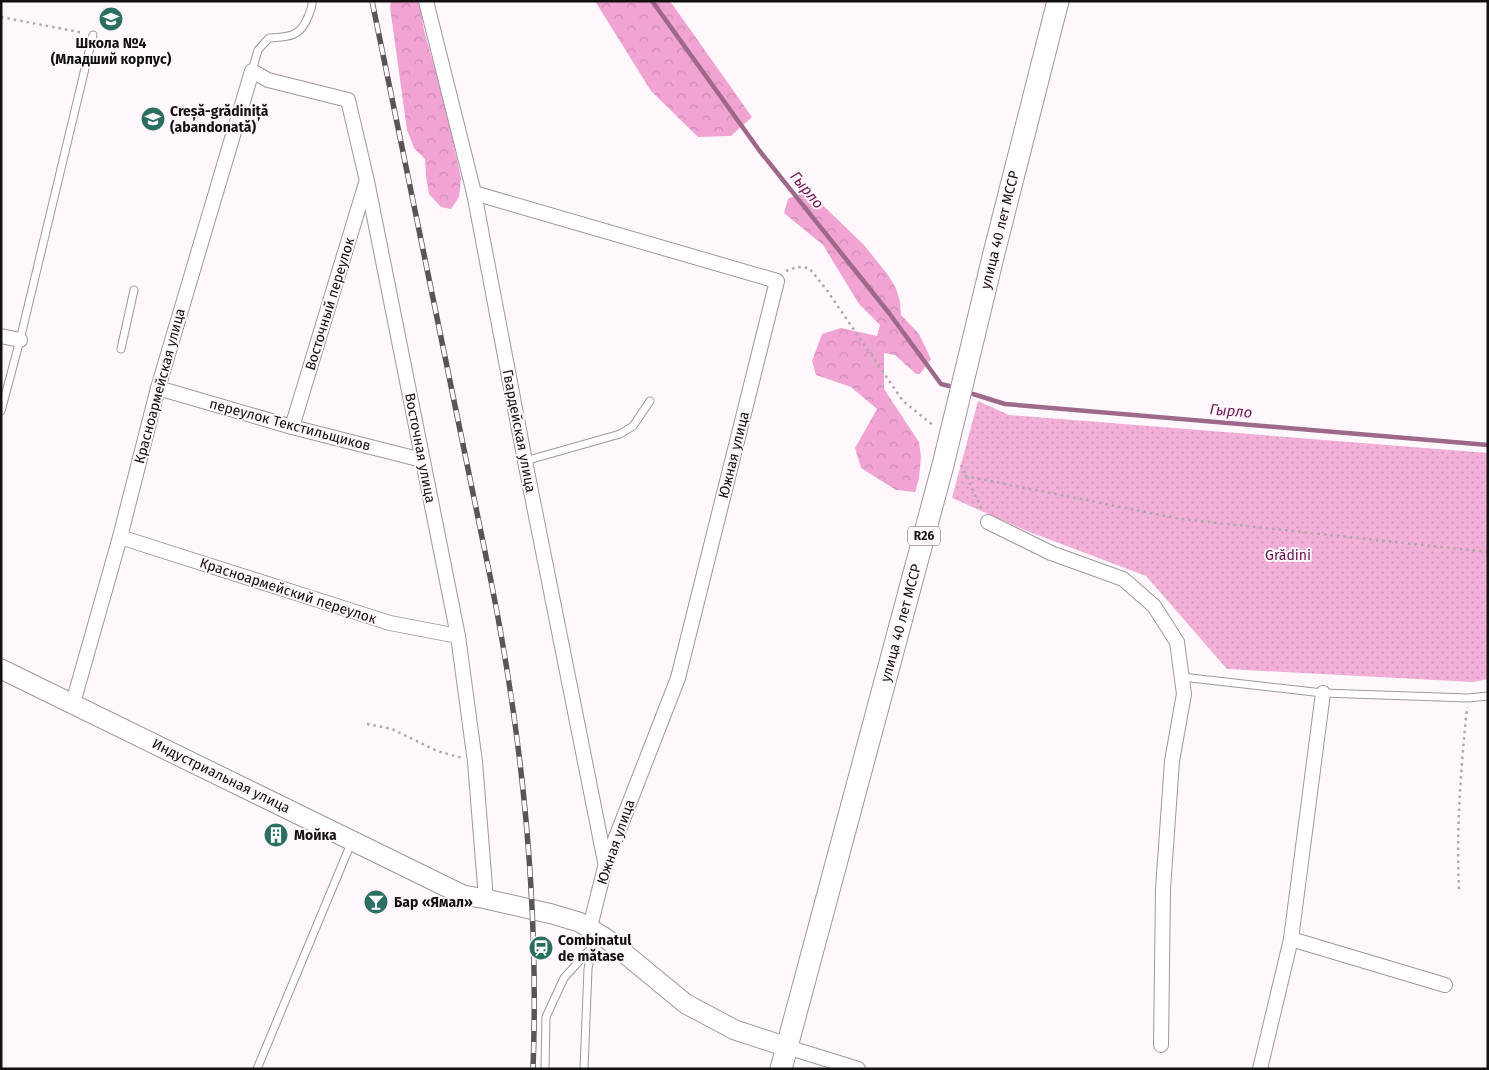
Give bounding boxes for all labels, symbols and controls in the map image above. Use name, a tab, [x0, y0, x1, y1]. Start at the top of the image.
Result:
school or university icon: Школа №4 (Младший корпус)	[98, 6, 124, 32]
place label: Школа №4 (Младший корпус)	[51, 35, 172, 68]
place label: Creșă-grădiniță (abandonată)	[170, 103, 269, 136]
school or university icon: Creșă-grădiniță (abandonată)	[140, 106, 166, 132]
water label: Гырло	[786, 168, 828, 212]
street label: улица 40 лет МССР	[977, 169, 1023, 291]
street label: Восточный переулок	[302, 235, 359, 372]
street label: Красноармейская улица	[131, 306, 189, 466]
street label: Гвардейская улица	[499, 368, 539, 494]
street label: Восточная улица	[401, 392, 439, 504]
street label: переулок Текстильщиков	[207, 395, 373, 455]
water label: Гырло	[1209, 400, 1253, 422]
street label: Южная улица	[715, 410, 753, 500]
road number: R26	[908, 526, 940, 546]
park label: Grădini	[1265, 547, 1311, 564]
street label: Красноармейский переулок	[197, 554, 379, 628]
street label: улица 40 лет МССР	[877, 562, 925, 684]
street label: Индустриальная улица	[149, 735, 293, 817]
street label: Южная улица	[593, 797, 639, 887]
building icon: Мойка	[263, 822, 289, 848]
place label: Мойка	[294, 827, 337, 844]
bar icon: Бар «Ямал»	[363, 889, 389, 915]
place label: Бар «Ямал»	[394, 894, 473, 911]
place label: Combinatul de mătase	[558, 932, 632, 965]
station icon: Combinatul de mătase	[528, 935, 554, 961]

